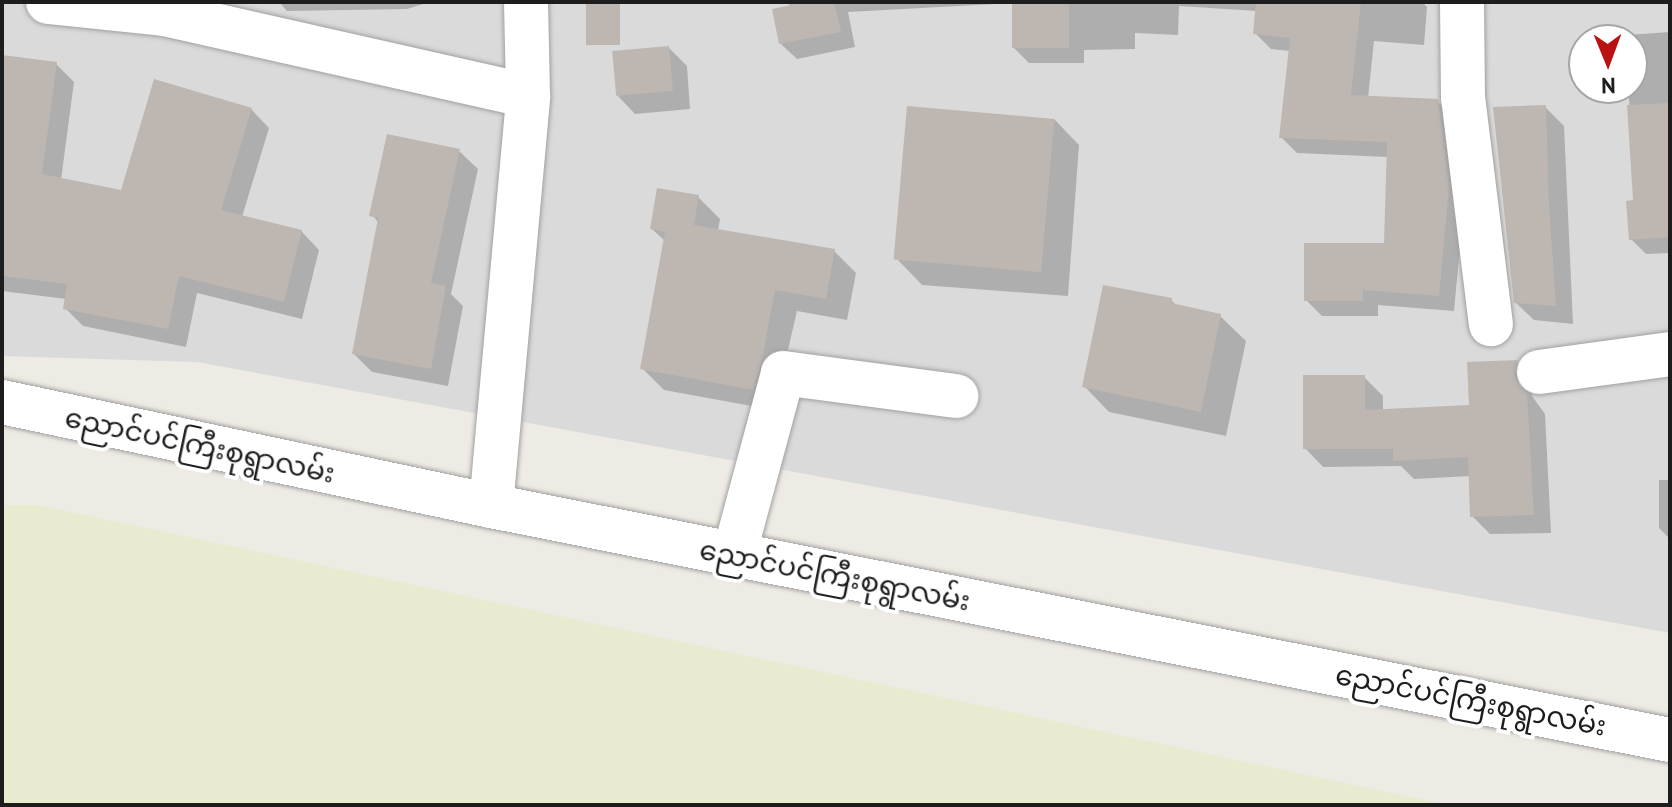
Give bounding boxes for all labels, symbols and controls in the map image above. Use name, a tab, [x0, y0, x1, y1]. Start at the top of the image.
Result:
north arrow	[1568, 24, 1648, 104]
text: N	[1601, 72, 1616, 100]
street label: ညောင်ပင်ကြီးစုရွာလမ်း	[62, 400, 338, 490]
street label: ညောင်ပင်ကြီးစုရွာလမ်း	[697, 532, 973, 618]
street label: ညောင်ပင်ကြီးစုရွာလမ်း	[1333, 657, 1609, 743]

